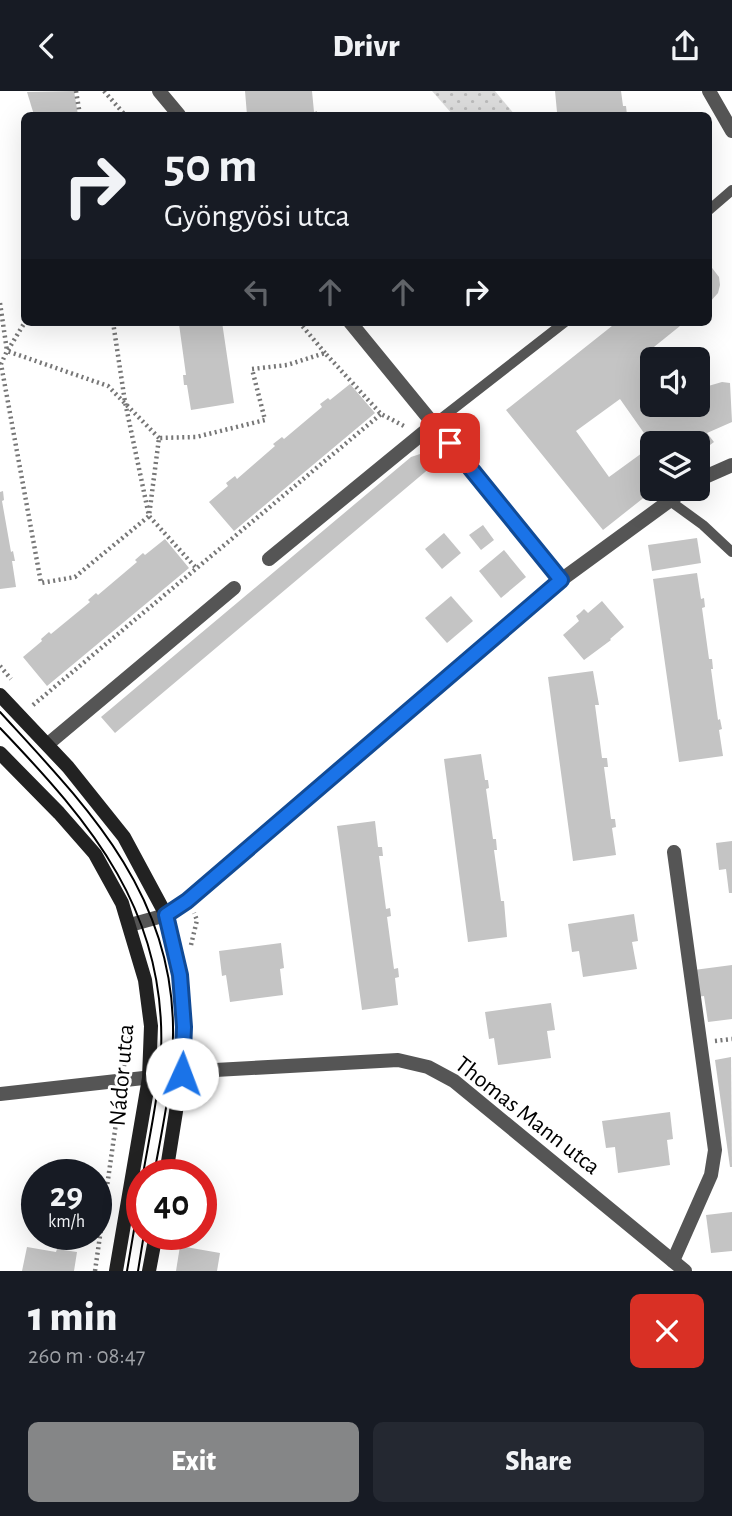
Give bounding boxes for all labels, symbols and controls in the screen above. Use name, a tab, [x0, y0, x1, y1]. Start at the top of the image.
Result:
icon: back	[28, 27, 66, 65]
icon: share	[666, 27, 704, 65]
text: Drivr	[332, 30, 400, 62]
icon: right	[49, 140, 140, 231]
text: 50 m	[164, 142, 258, 191]
text: Gyöngyösi utca	[164, 200, 350, 232]
icon: left	[238, 273, 276, 311]
icon: ahead	[311, 273, 349, 311]
icon: ahead	[384, 273, 422, 311]
icon: right	[457, 273, 495, 311]
map controls	[640, 347, 710, 501]
button: sound	[640, 347, 710, 417]
pin	[420, 413, 480, 473]
icon: arrive	[431, 424, 469, 462]
button: layers	[640, 431, 710, 501]
street label: Nádor utca	[106, 1023, 138, 1127]
position arrow	[145, 1037, 219, 1111]
street label: Thomas Mann utca	[451, 1052, 604, 1180]
speed limit sign: 40	[126, 1159, 217, 1250]
text: 29	[50, 1178, 83, 1213]
text: km/h	[48, 1213, 85, 1231]
button: close	[630, 1294, 704, 1368]
text: 1 min	[28, 1296, 117, 1338]
text: 260 m · 08:47	[28, 1345, 145, 1368]
button: Exit	[28, 1422, 359, 1502]
button: Share	[373, 1422, 704, 1502]

